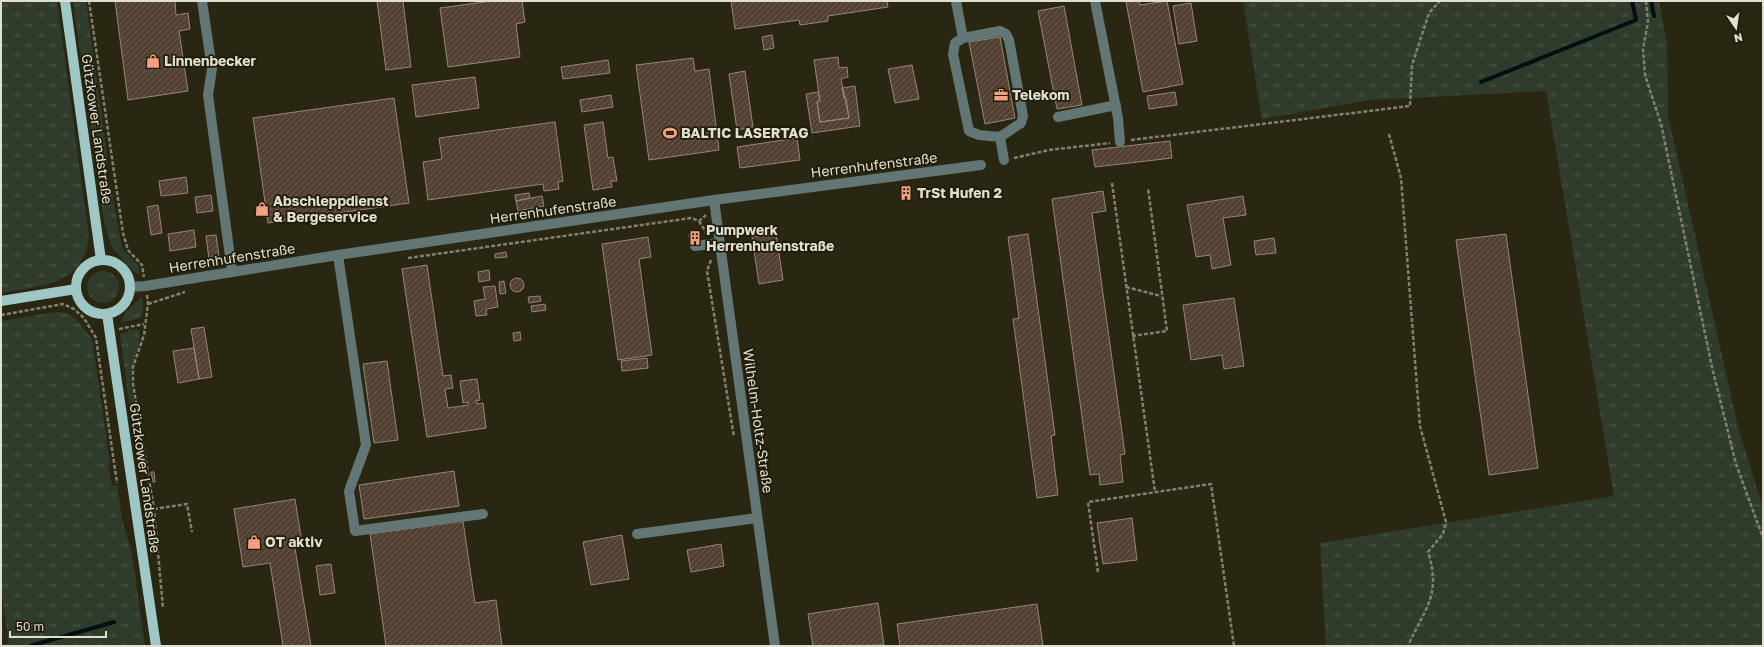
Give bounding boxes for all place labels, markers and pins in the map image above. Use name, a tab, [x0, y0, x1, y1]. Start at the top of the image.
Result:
place label: Linnenbecker	[164, 52, 257, 69]
shop icon: Linnenbecker	[145, 53, 161, 69]
place label: Telekom	[1012, 86, 1070, 103]
office icon: Telekom	[993, 87, 1009, 103]
place label: BALTIC LASERTAG	[681, 124, 809, 141]
sports icon: BALTIC LASERTAG	[662, 125, 678, 141]
place label: TrSt Hufen 2	[917, 184, 1003, 201]
building icon: TrSt Hufen 2	[898, 185, 914, 201]
place label: Abschleppdienst & Bergeservice	[273, 192, 389, 225]
shop icon: Abschleppdienst & Bergeservice	[254, 201, 270, 217]
place label: Pumpwerk Herrenhufenstraße	[706, 221, 834, 254]
building icon: Pumpwerk Herrenhufenstraße	[687, 230, 703, 246]
place label: OT aktiv	[265, 533, 323, 550]
shop icon: OT aktiv	[246, 534, 262, 550]

